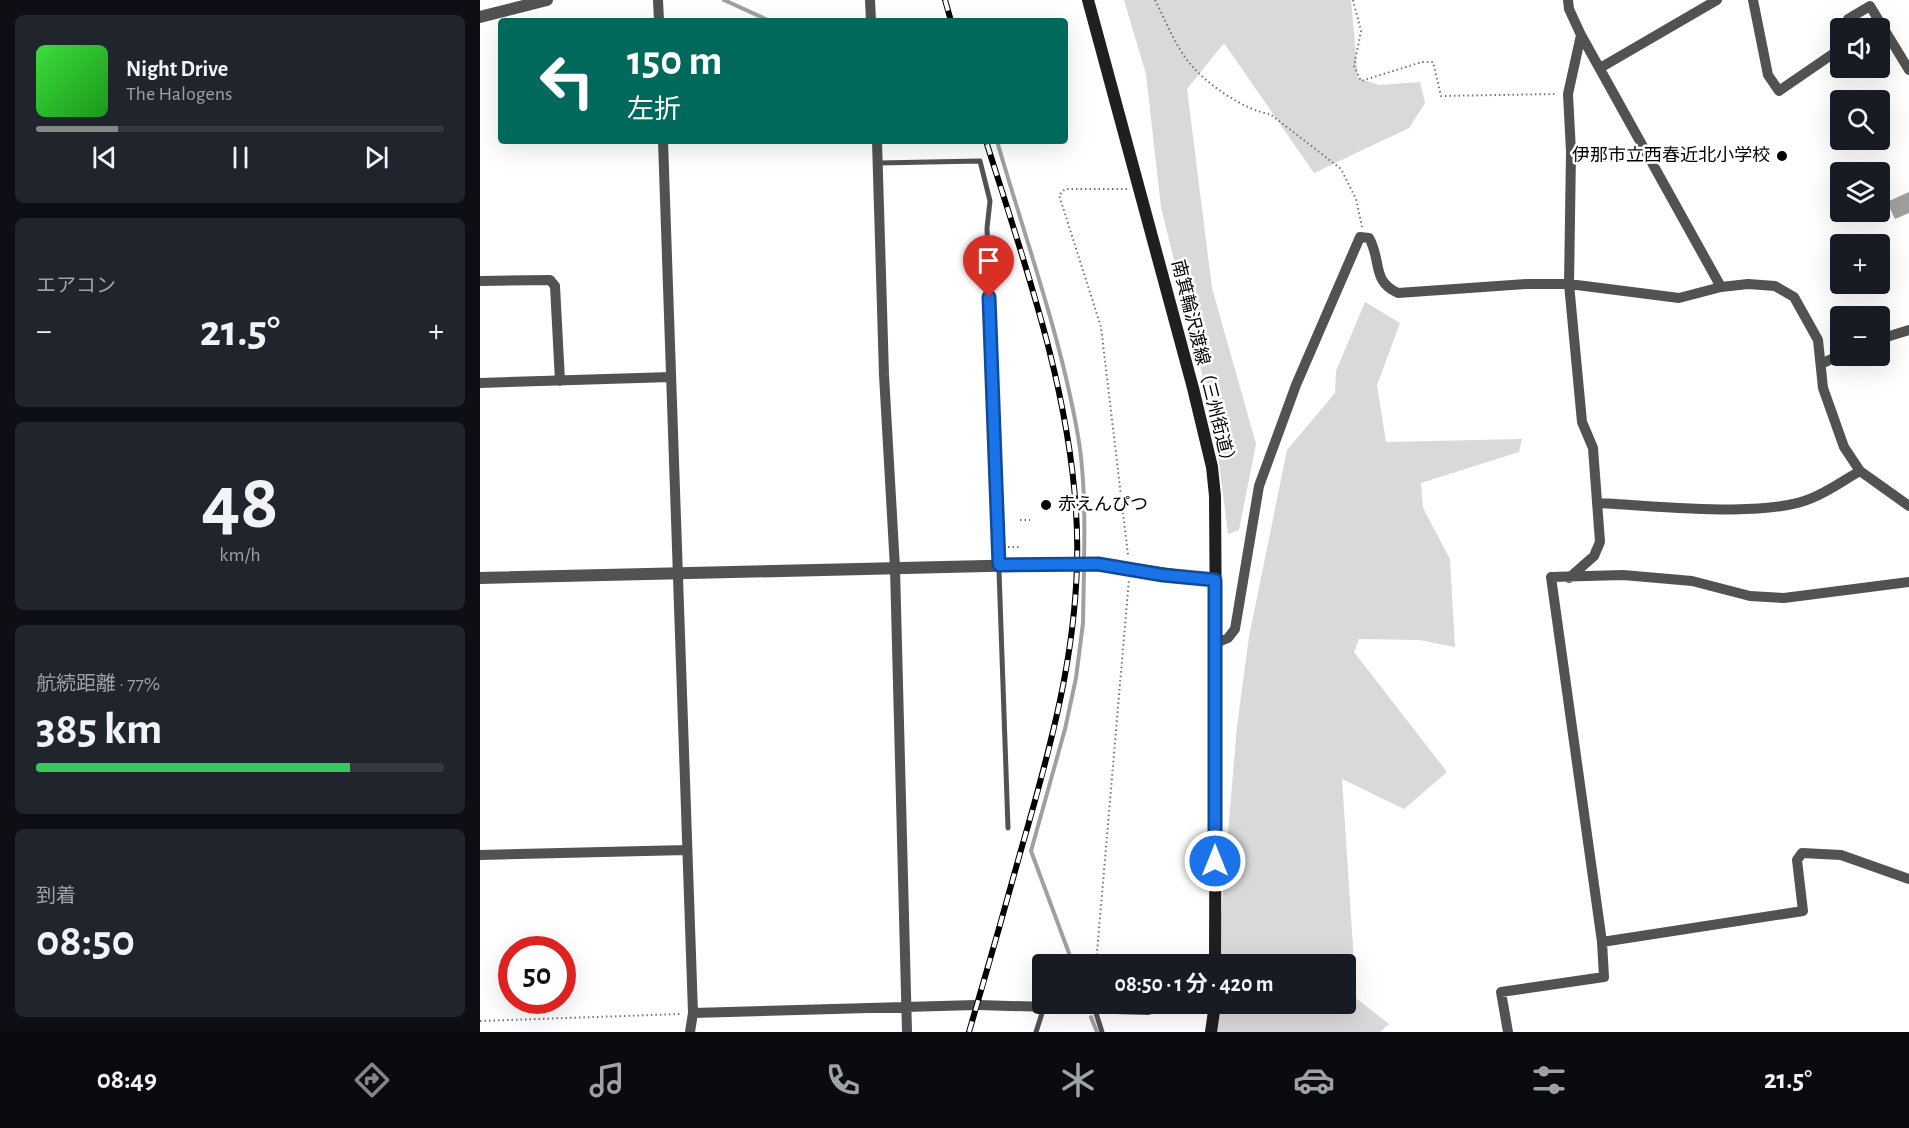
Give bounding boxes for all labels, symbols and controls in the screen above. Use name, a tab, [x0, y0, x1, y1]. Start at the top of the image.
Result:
map controls	[1830, 18, 1890, 366]
button: sound	[1830, 18, 1890, 78]
text: 150 m	[627, 40, 722, 82]
icon: left	[528, 42, 606, 120]
text: Night Drive	[126, 58, 228, 80]
text: The Halogens	[126, 84, 232, 104]
button: search	[1830, 90, 1890, 150]
text: 左折	[627, 96, 681, 123]
icon: previous	[88, 141, 121, 174]
icon: pause	[224, 141, 257, 174]
icon: next	[360, 141, 393, 174]
place label: 伊那市立西春近北小学校	[1572, 145, 1770, 165]
marker: 伊那市立西春近北小学校	[1775, 149, 1789, 163]
button: layers	[1830, 162, 1890, 222]
button: +	[1830, 234, 1890, 294]
pin	[963, 235, 1014, 297]
icon: arrive	[972, 244, 1005, 277]
street label: 南箕輪沢渡線（三州街道）	[1168, 258, 1240, 472]
text: エアコン	[36, 276, 116, 296]
button: −	[1830, 306, 1890, 366]
text: 21.5°	[200, 309, 280, 354]
text: −	[36, 315, 52, 348]
text: +	[428, 315, 444, 348]
text: 48	[201, 465, 279, 543]
place label: 赤えんぴつ	[1058, 495, 1148, 514]
marker: 赤えんぴつ	[1039, 498, 1053, 512]
text: km/h	[219, 545, 261, 565]
text: 航続距離 · 77%	[36, 674, 160, 694]
text: 385 km	[36, 707, 162, 752]
position arrow	[1183, 829, 1247, 893]
text: 到着	[36, 886, 76, 906]
text: 08:50	[36, 919, 135, 964]
speed limit sign: 50	[498, 936, 576, 1014]
text: 08:50 · 1 分 · 420 m	[1115, 973, 1273, 995]
icon: directions	[351, 1059, 393, 1101]
icon: music	[586, 1059, 628, 1101]
icon: phone	[822, 1059, 864, 1101]
icon: climate	[1057, 1059, 1099, 1101]
icon: car	[1293, 1059, 1335, 1101]
icon: filters	[1528, 1059, 1570, 1101]
text: 08:49	[97, 1066, 157, 1093]
text: 21.5°	[1764, 1066, 1812, 1093]

